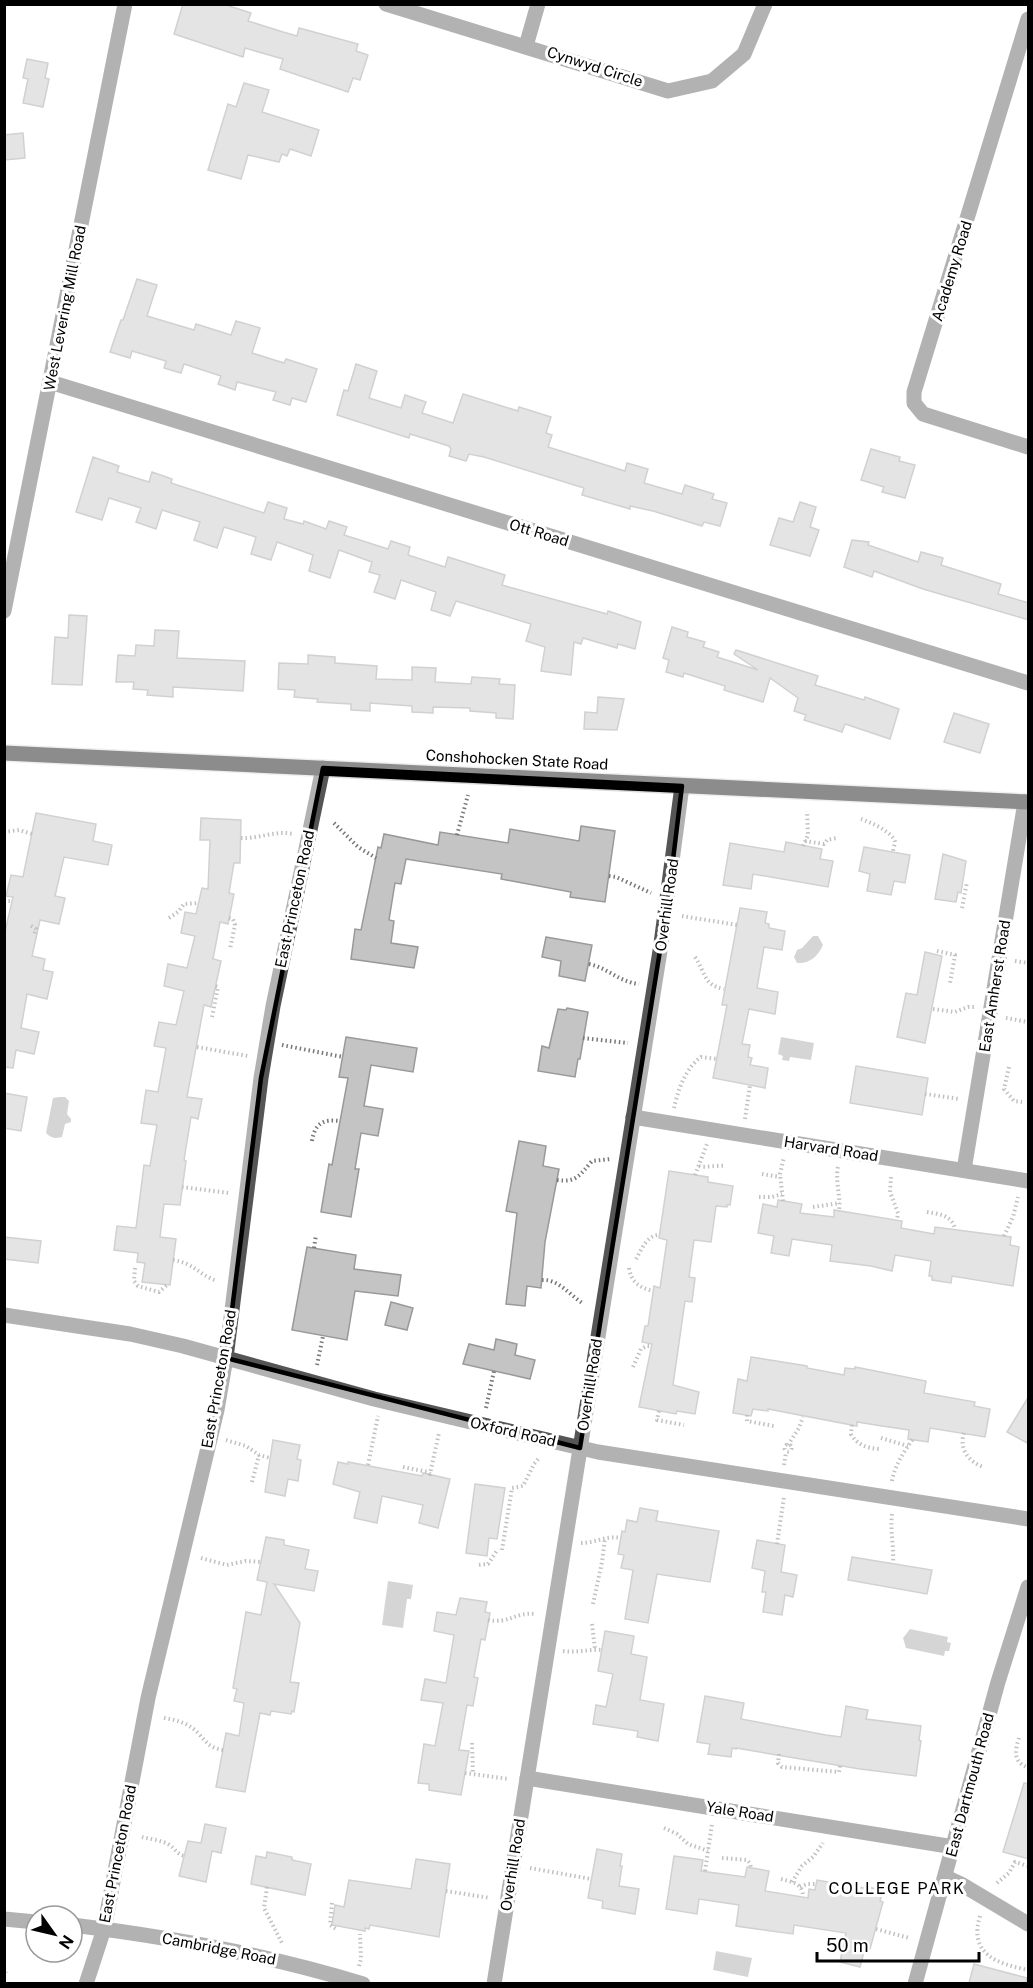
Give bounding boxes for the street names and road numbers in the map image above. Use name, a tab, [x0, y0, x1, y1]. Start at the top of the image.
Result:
street label: Cynwyd Circle	[545, 43, 645, 90]
street label: Academy Road	[928, 219, 975, 323]
street label: West Levering Mill Road	[40, 224, 89, 392]
street label: Ott Road	[507, 515, 571, 550]
street label: Conshohocken State Road	[425, 746, 609, 773]
street label: East Princeton Road	[272, 828, 317, 969]
street label: Overhill Road	[652, 858, 681, 952]
street label: East Amherst Road	[976, 919, 1013, 1053]
street label: Harvard Road	[783, 1133, 879, 1164]
street label: East Princeton Road	[198, 1308, 239, 1450]
street label: Overhill Road	[574, 1338, 605, 1432]
street label: Oxford Road	[469, 1413, 558, 1450]
street label: East Dartmouth Road	[942, 1711, 997, 1859]
street label: East Princeton Road	[96, 1783, 139, 1924]
street label: Yale Road	[705, 1798, 775, 1825]
street label: Overhill Road	[497, 1818, 528, 1912]
street label: Cambridge Road	[161, 1929, 277, 1968]

